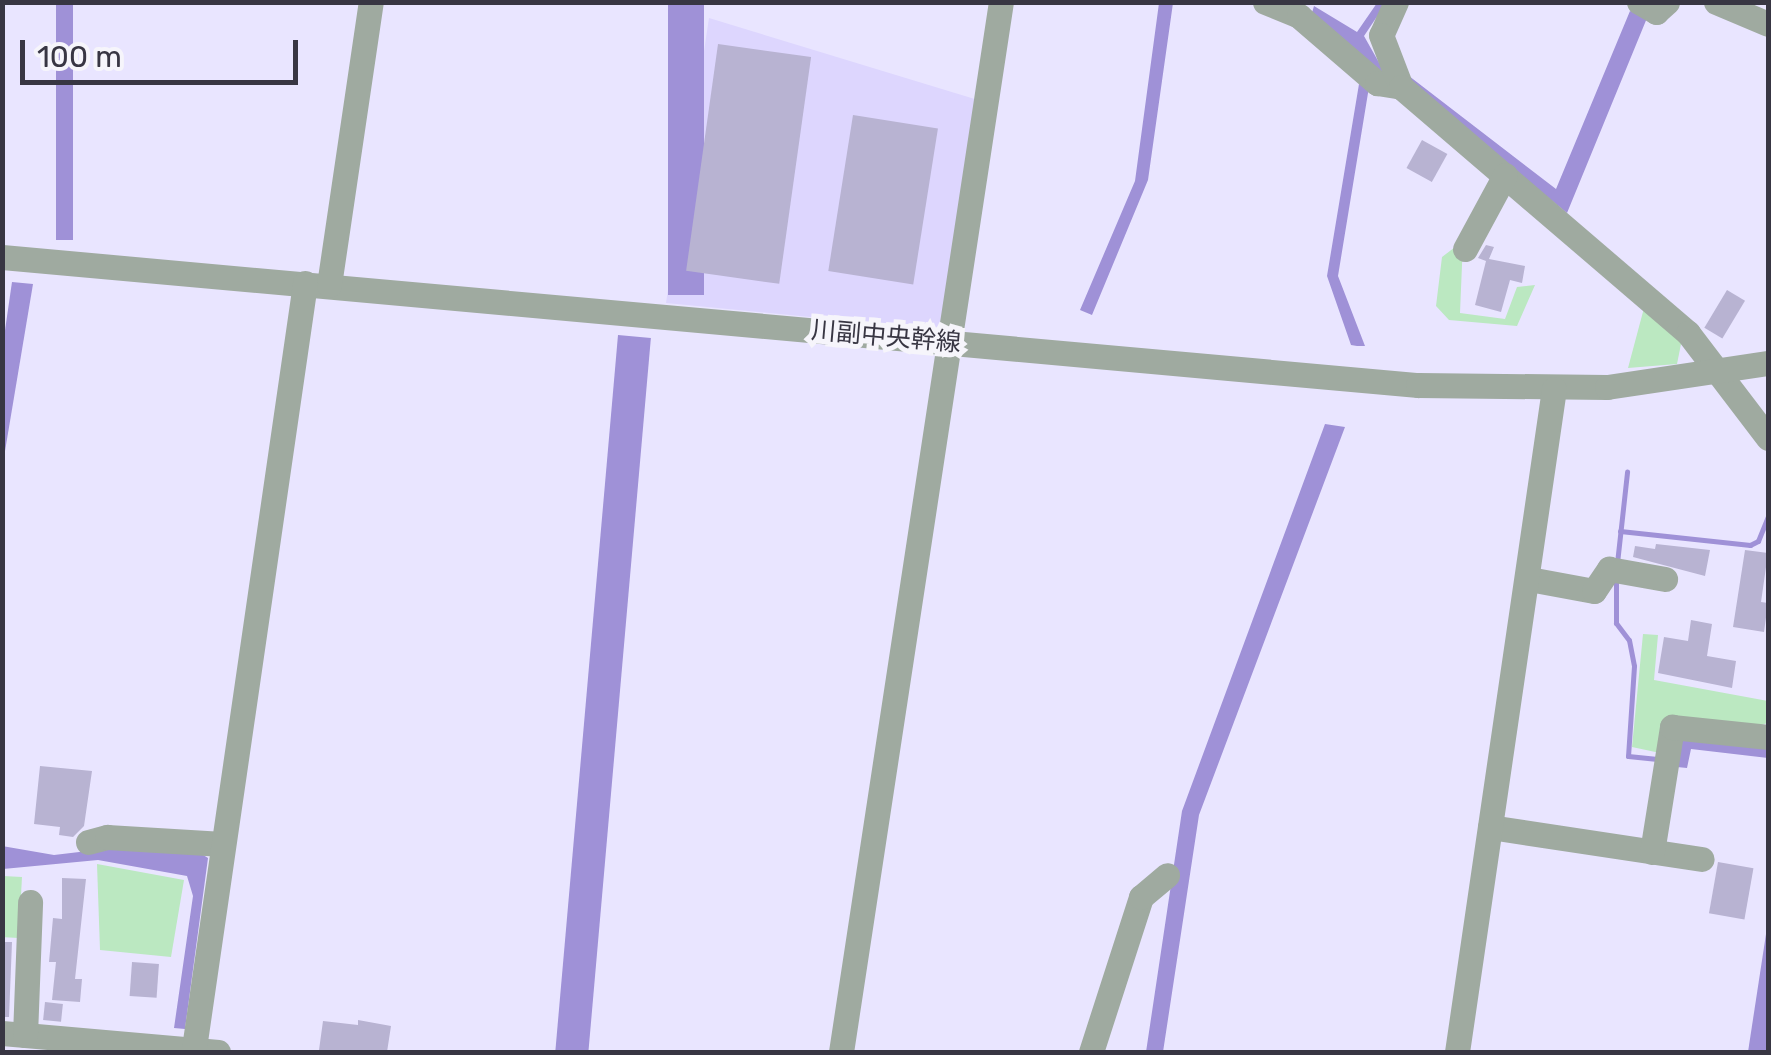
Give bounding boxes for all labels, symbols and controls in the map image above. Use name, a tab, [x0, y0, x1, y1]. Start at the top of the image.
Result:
scale bar	[25, 20, 302, 82]
text: 100 m	[37, 39, 122, 75]
street label: 川副中央幹線	[810, 316, 962, 358]

